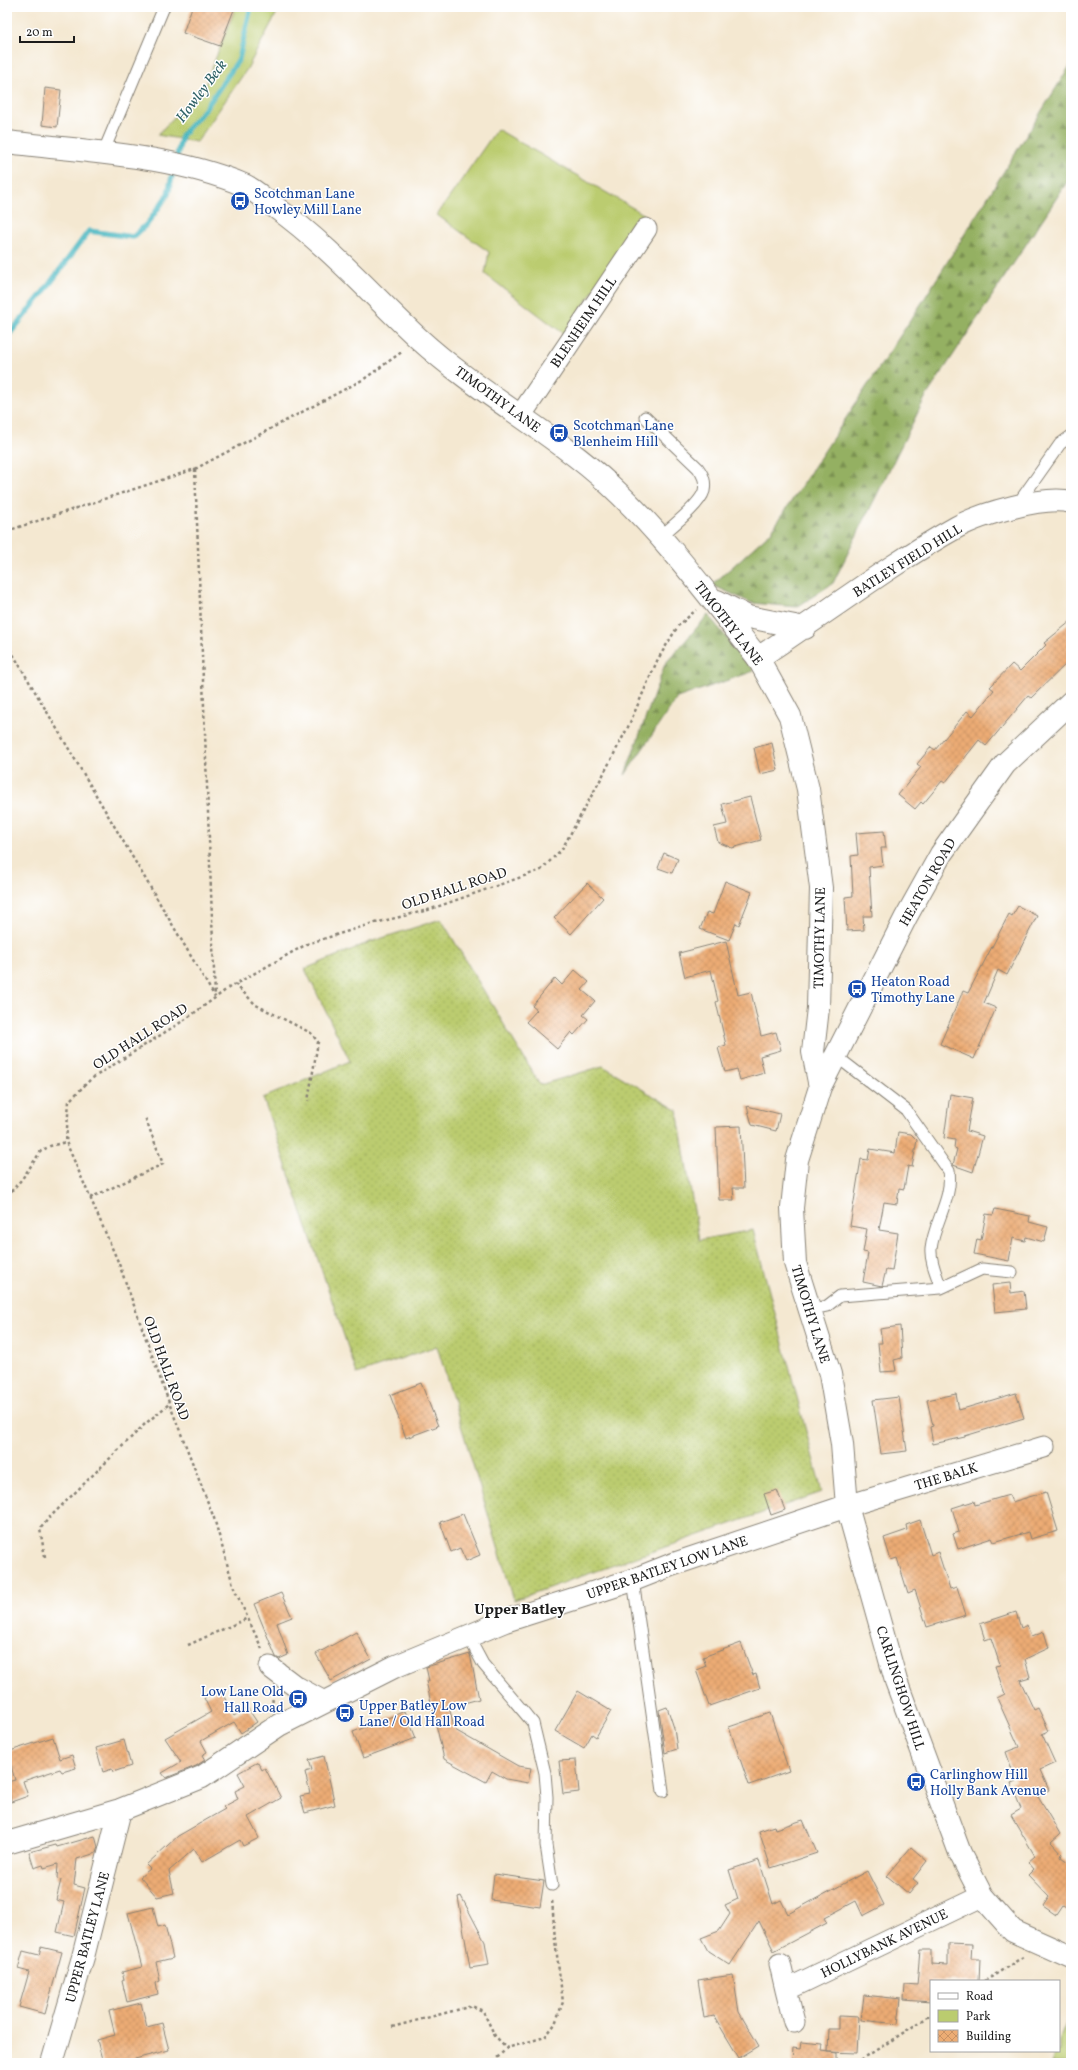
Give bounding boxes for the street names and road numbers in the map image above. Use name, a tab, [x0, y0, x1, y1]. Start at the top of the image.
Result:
street label: BLENHEIM HILL	[547, 273, 622, 372]
street label: TIMOTHY LANE	[450, 363, 544, 438]
street label: BATLEY FIELD HILL	[850, 520, 966, 603]
street label: TIMOTHY LANE	[689, 578, 767, 670]
street label: HEATON ROAD	[895, 835, 961, 930]
street label: OLD HALL ROAD	[399, 863, 510, 915]
street label: TIMOTHY LANE	[810, 887, 831, 989]
street label: OLD HALL ROAD	[90, 999, 192, 1075]
street label: TIMOTHY LANE	[786, 1263, 834, 1366]
street label: OLD HALL ROAD	[138, 1314, 193, 1423]
street label: THE BALK	[913, 1459, 981, 1496]
street label: UPPER BATLEY LOW LANE	[584, 1532, 751, 1605]
street label: CARLINGHOW HILL	[870, 1624, 929, 1753]
street label: UPPER BATLEY LANE	[62, 1870, 115, 2005]
street label: HOLLYBANK AVENUE	[818, 1905, 952, 1983]

